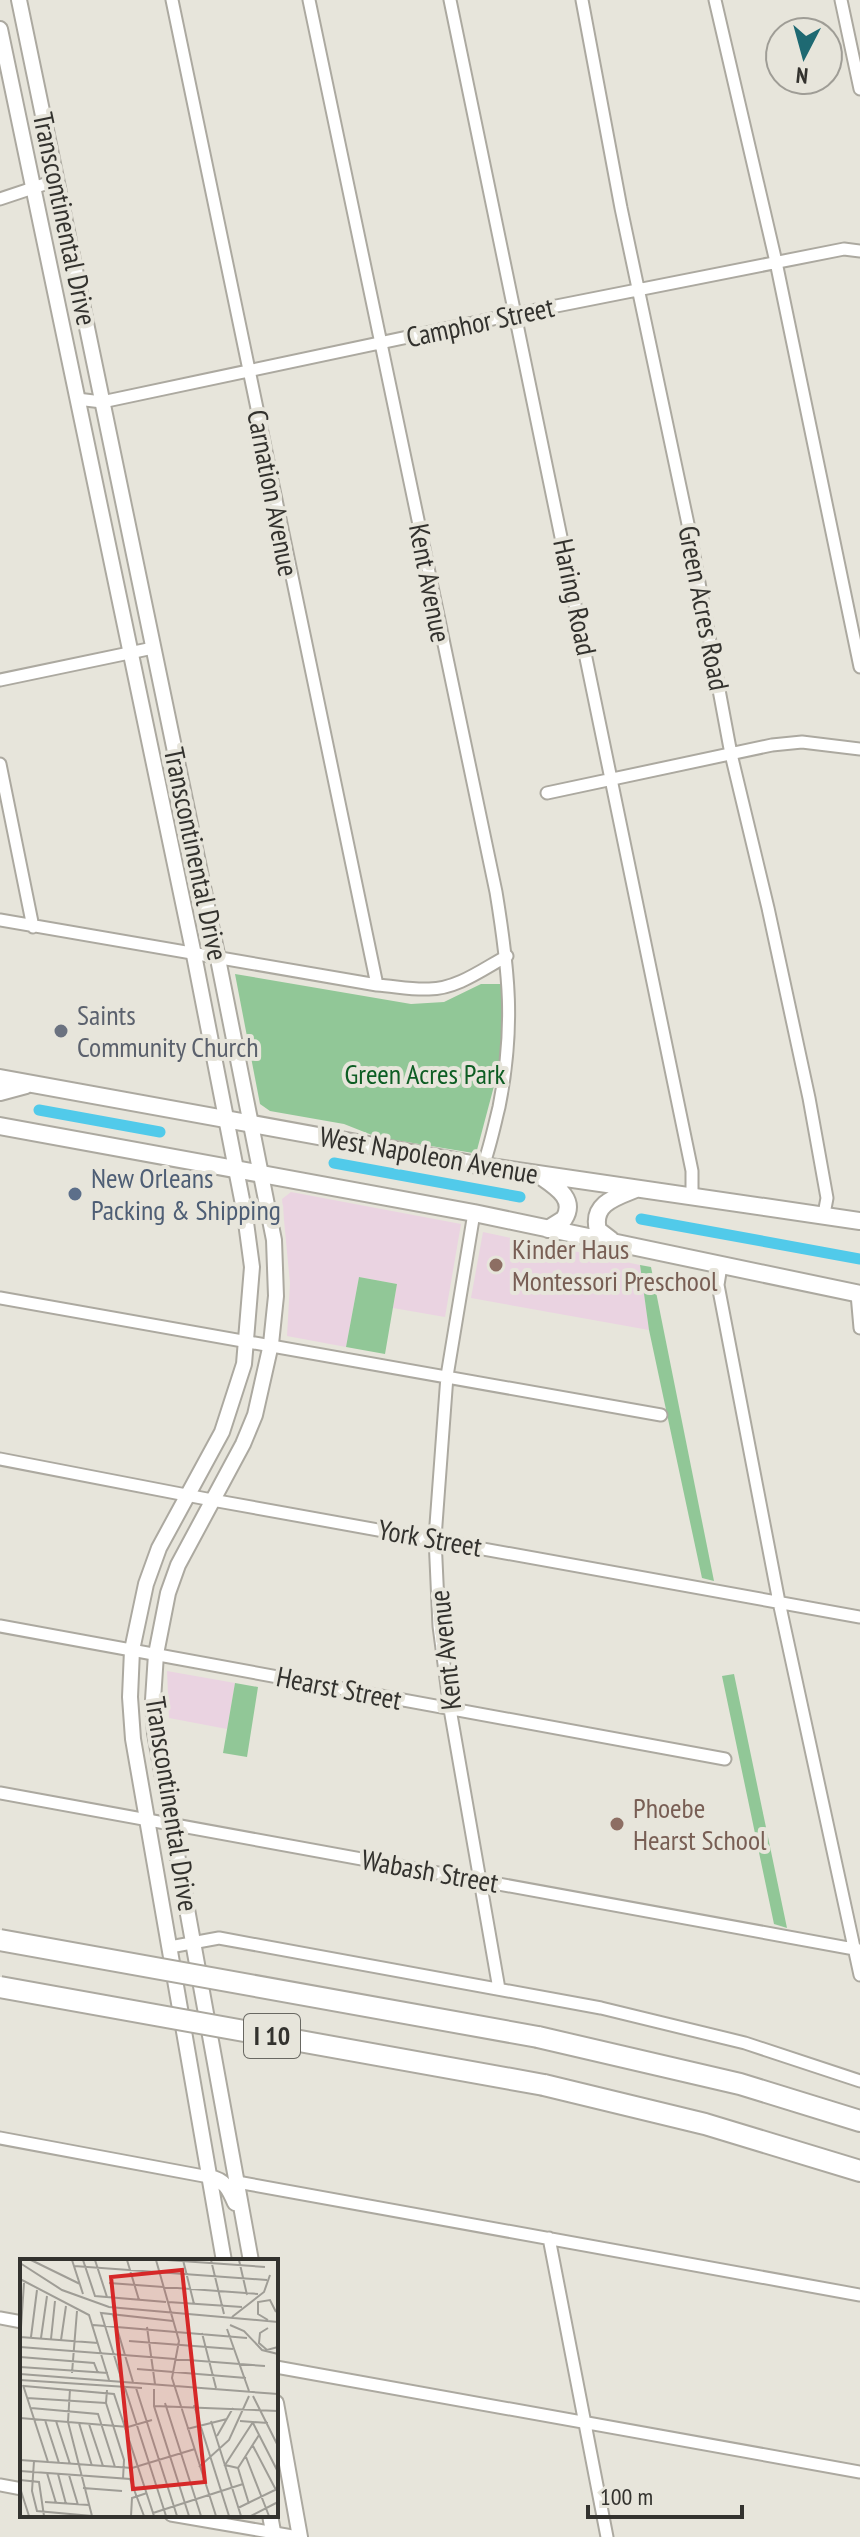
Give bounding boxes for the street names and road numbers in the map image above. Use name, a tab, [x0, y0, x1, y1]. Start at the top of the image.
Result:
street label: Transcontinental Drive	[25, 109, 106, 329]
street label: Camphor Street	[403, 288, 557, 355]
street label: Carnation Avenue	[239, 406, 308, 579]
street label: Kent Avenue	[401, 520, 460, 645]
street label: Green Acres Road	[670, 522, 739, 693]
street label: Haring Road	[545, 535, 606, 658]
street label: Transcontinental Drive	[156, 744, 237, 964]
street label: West Napoleon Avenue	[317, 1117, 541, 1192]
street label: York Street	[375, 1510, 485, 1565]
street label: Kent Avenue	[420, 1588, 469, 1712]
street label: Hearst Street	[273, 1657, 405, 1718]
street label: Transcontinental Drive	[137, 1694, 208, 1914]
street label: Wabash Street	[359, 1840, 502, 1901]
road number: I 10	[244, 2014, 300, 2058]

